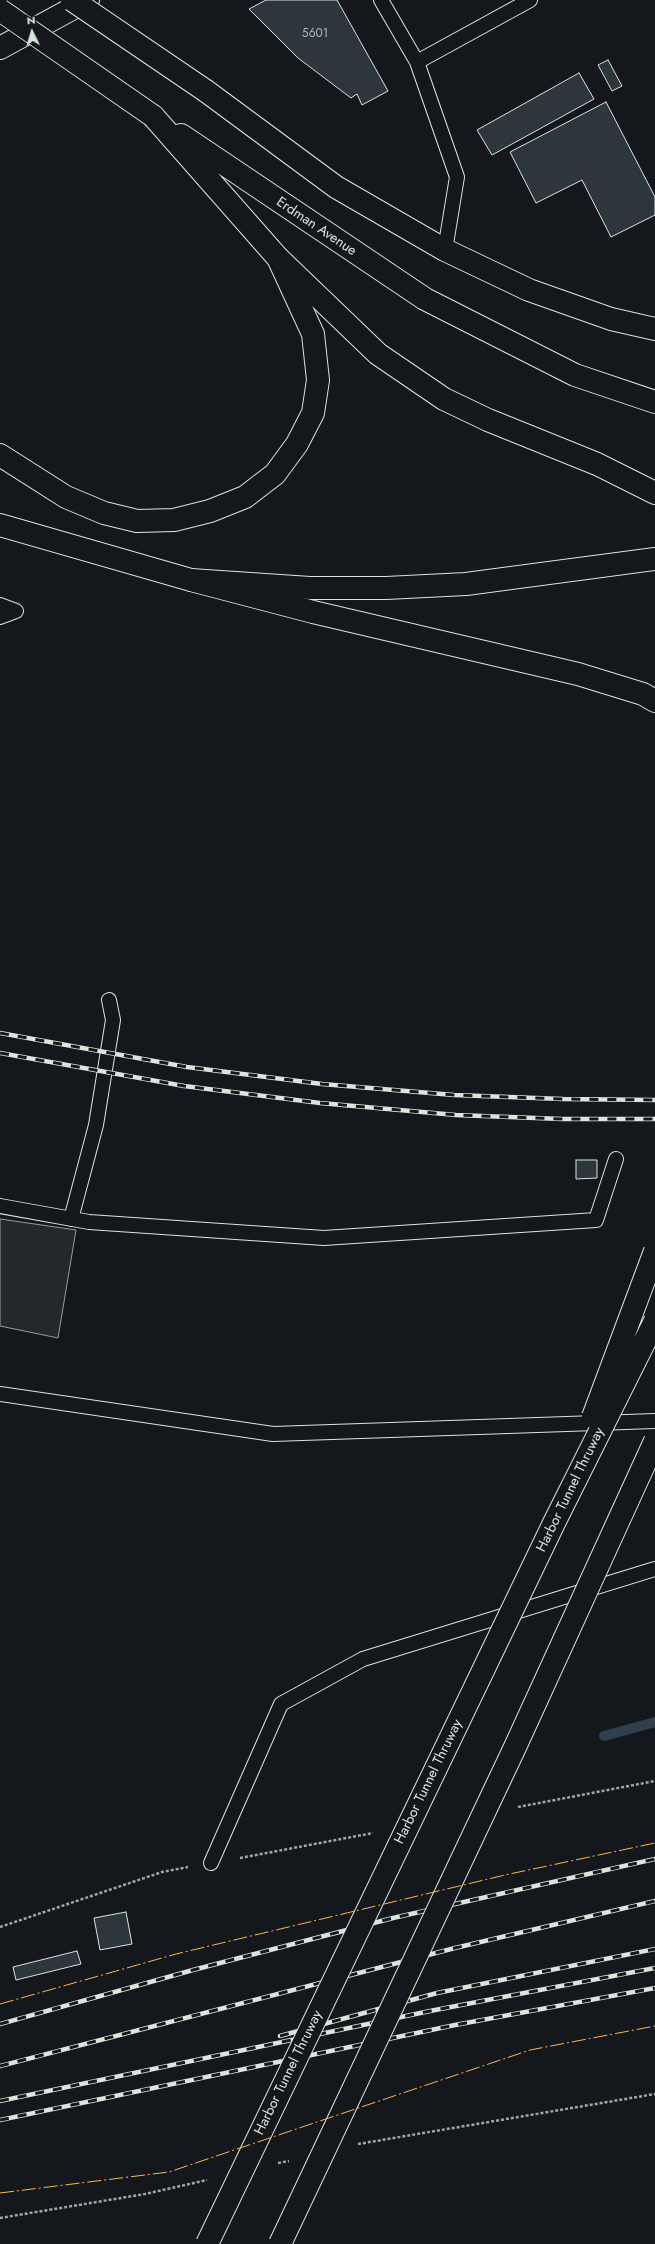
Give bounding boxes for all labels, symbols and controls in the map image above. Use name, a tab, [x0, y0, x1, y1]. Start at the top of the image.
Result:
north arrow	[12, 12, 52, 52]
text: N	[26, 12, 36, 28]
house number: 5601	[302, 27, 328, 41]
street label: Erdman Avenue	[273, 194, 359, 260]
street label: Harbor Tunnel Thruway	[534, 1425, 608, 1555]
street label: Harbor Tunnel Thruway	[392, 1717, 466, 1847]
street label: Harbor Tunnel Thruway	[252, 2008, 326, 2138]

